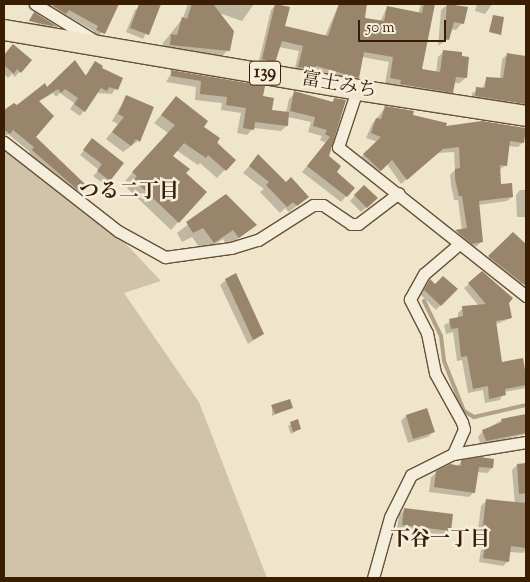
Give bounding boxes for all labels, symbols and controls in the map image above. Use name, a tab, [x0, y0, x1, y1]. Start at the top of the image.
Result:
scale bar	[360, 10, 448, 42]
text: 50 m	[366, 18, 395, 39]
road number: 139	[249, 58, 281, 88]
street label: 富士みち	[300, 68, 378, 104]
district label: つる二丁目	[79, 180, 179, 204]
district label: 下谷一丁目	[390, 528, 490, 552]

